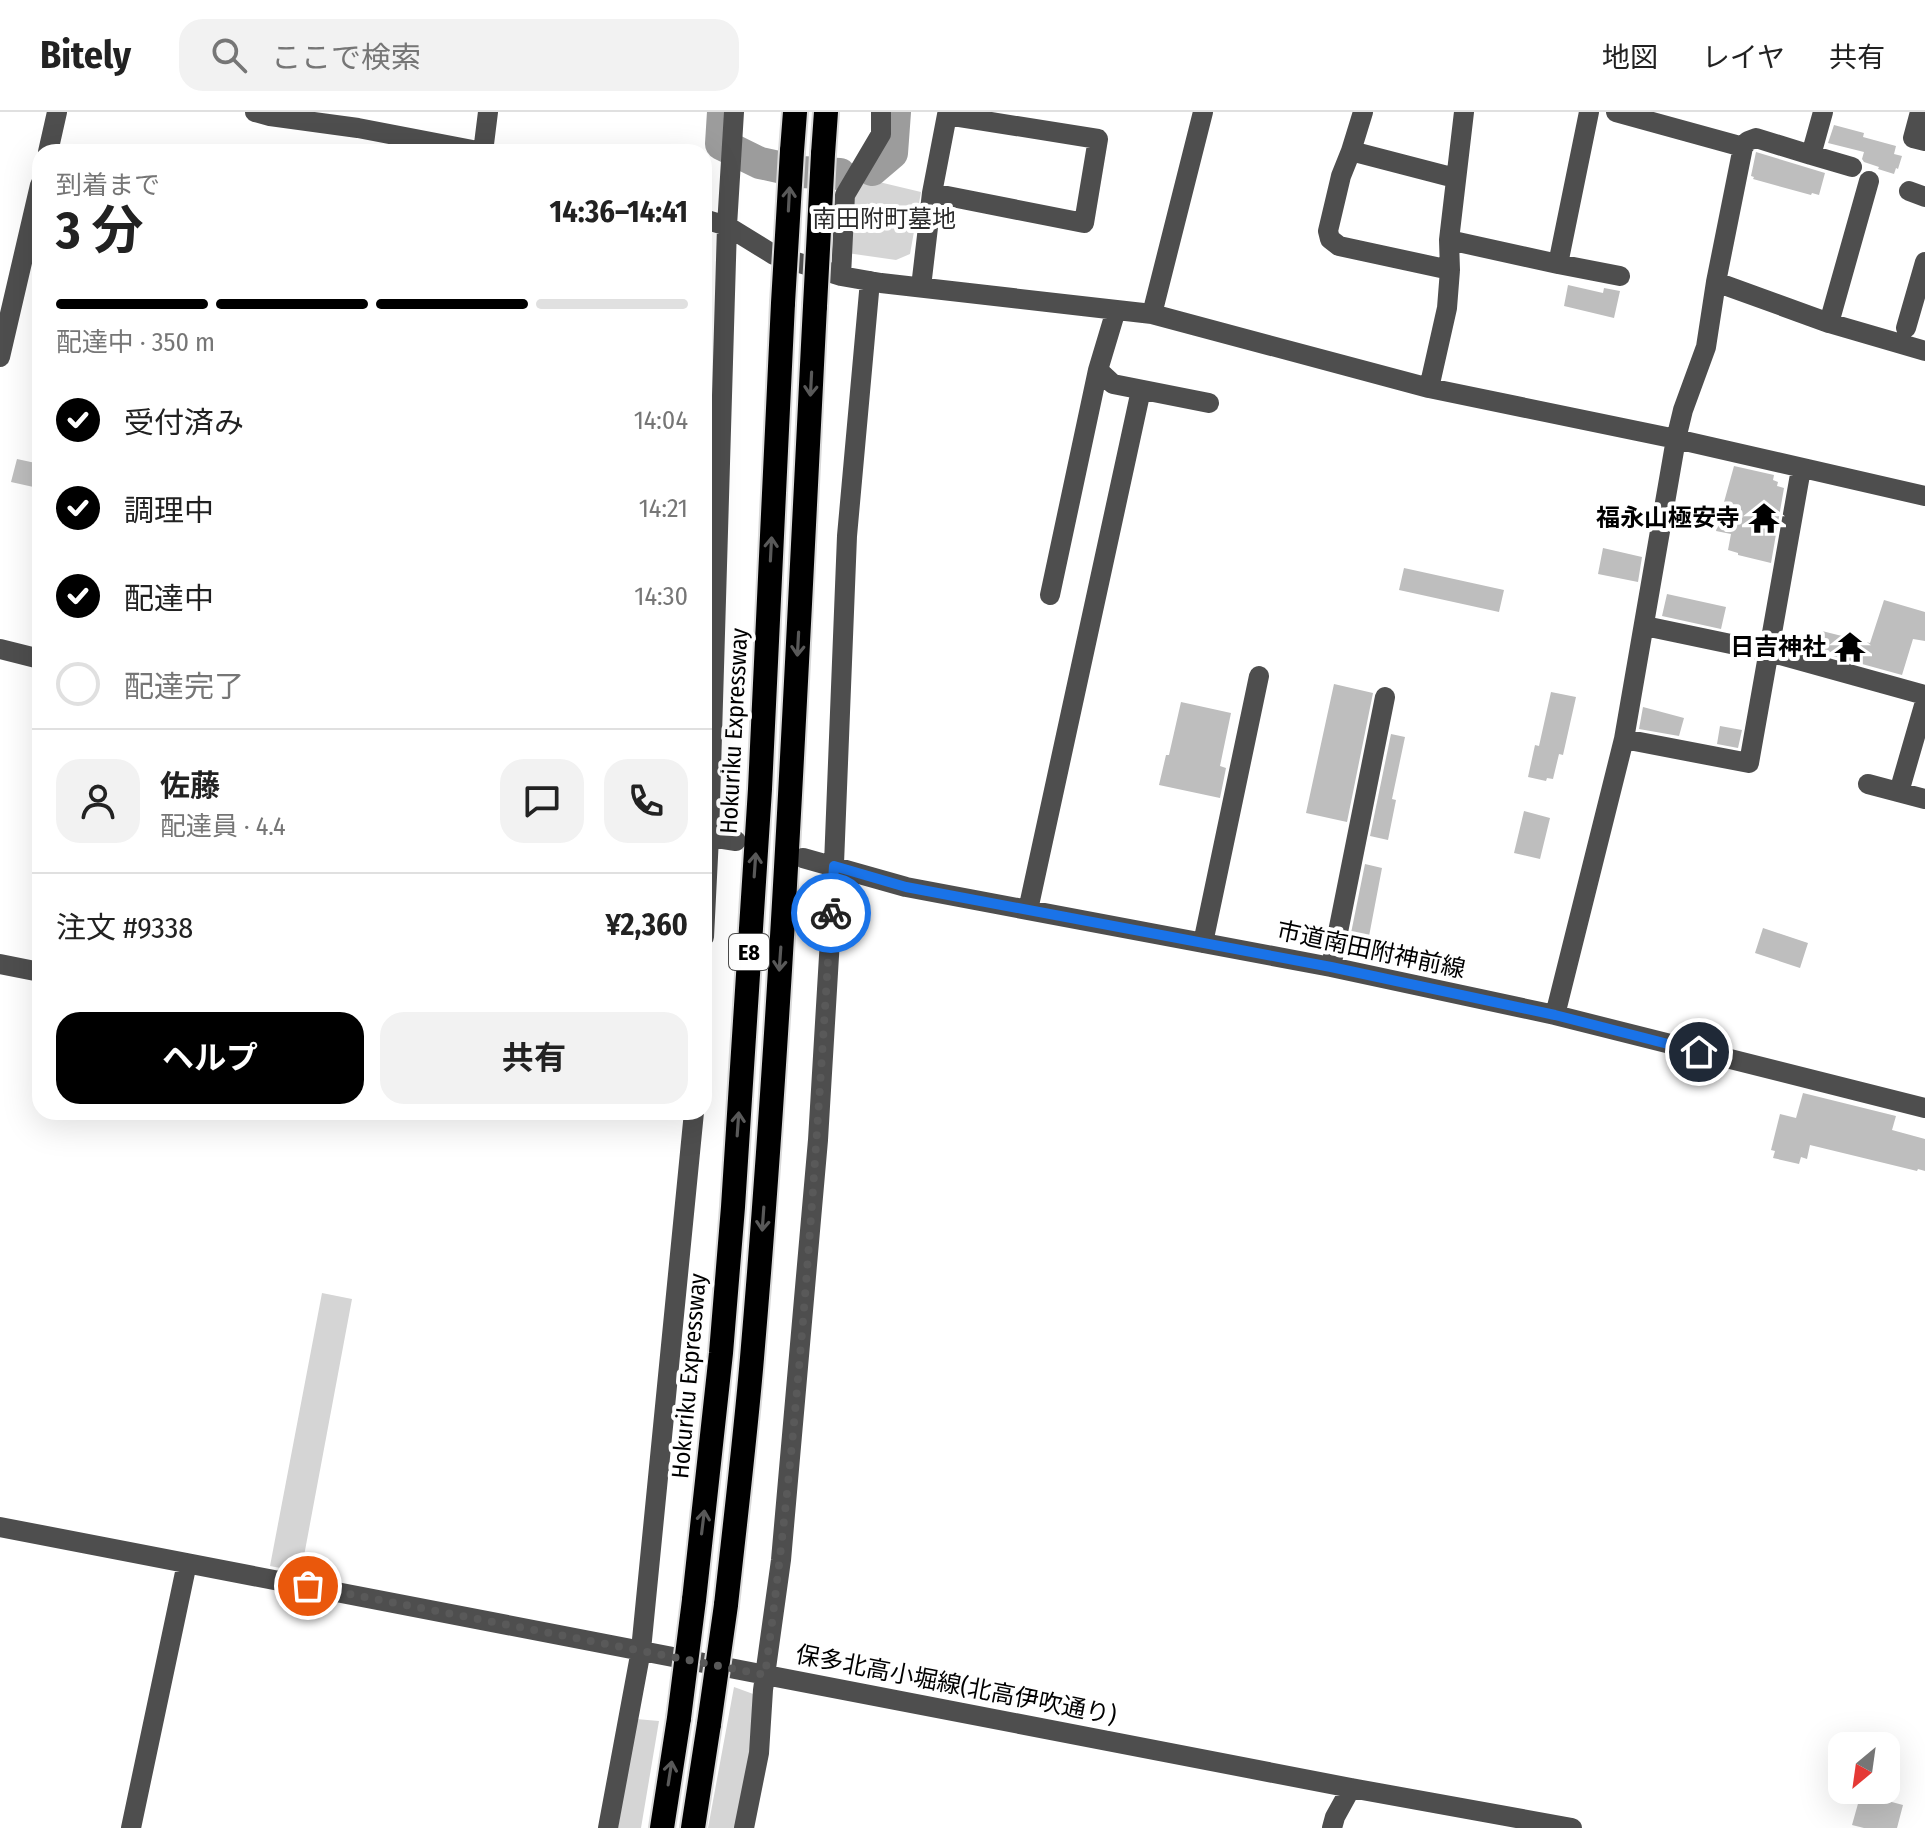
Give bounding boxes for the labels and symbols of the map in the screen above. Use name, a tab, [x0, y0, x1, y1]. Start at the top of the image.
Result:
one-way arrow	[782, 186, 797, 213]
park label: 南田附町墓地	[812, 205, 956, 233]
one-way arrow	[803, 370, 818, 397]
temple icon: 福永山極安寺	[1747, 501, 1781, 535]
place label: 福永山極安寺	[1596, 504, 1740, 532]
one-way arrow	[764, 536, 779, 563]
street label: Hokuriku Expressway	[715, 627, 753, 835]
one-way arrow	[790, 630, 805, 657]
temple icon: 日吉神社	[1833, 630, 1867, 664]
place label: 日吉神社	[1730, 633, 1826, 661]
one-way arrow	[748, 852, 763, 878]
courier	[791, 873, 871, 953]
street label: 市道南田附神前線	[1274, 916, 1468, 984]
road number: E8	[729, 934, 769, 970]
one-way arrow	[772, 945, 787, 972]
pin	[1665, 1018, 1733, 1086]
one-way arrow	[731, 1111, 746, 1138]
one-way arrow	[755, 1205, 770, 1232]
street label: Hokuriku Expressway	[666, 1272, 712, 1480]
one-way arrow	[695, 1509, 710, 1536]
pin	[274, 1552, 342, 1620]
street label: 保多北高小堀線(北高伊吹通り)	[793, 1640, 1119, 1730]
north arrow	[1828, 1732, 1900, 1804]
one-way arrow	[663, 1761, 678, 1786]

